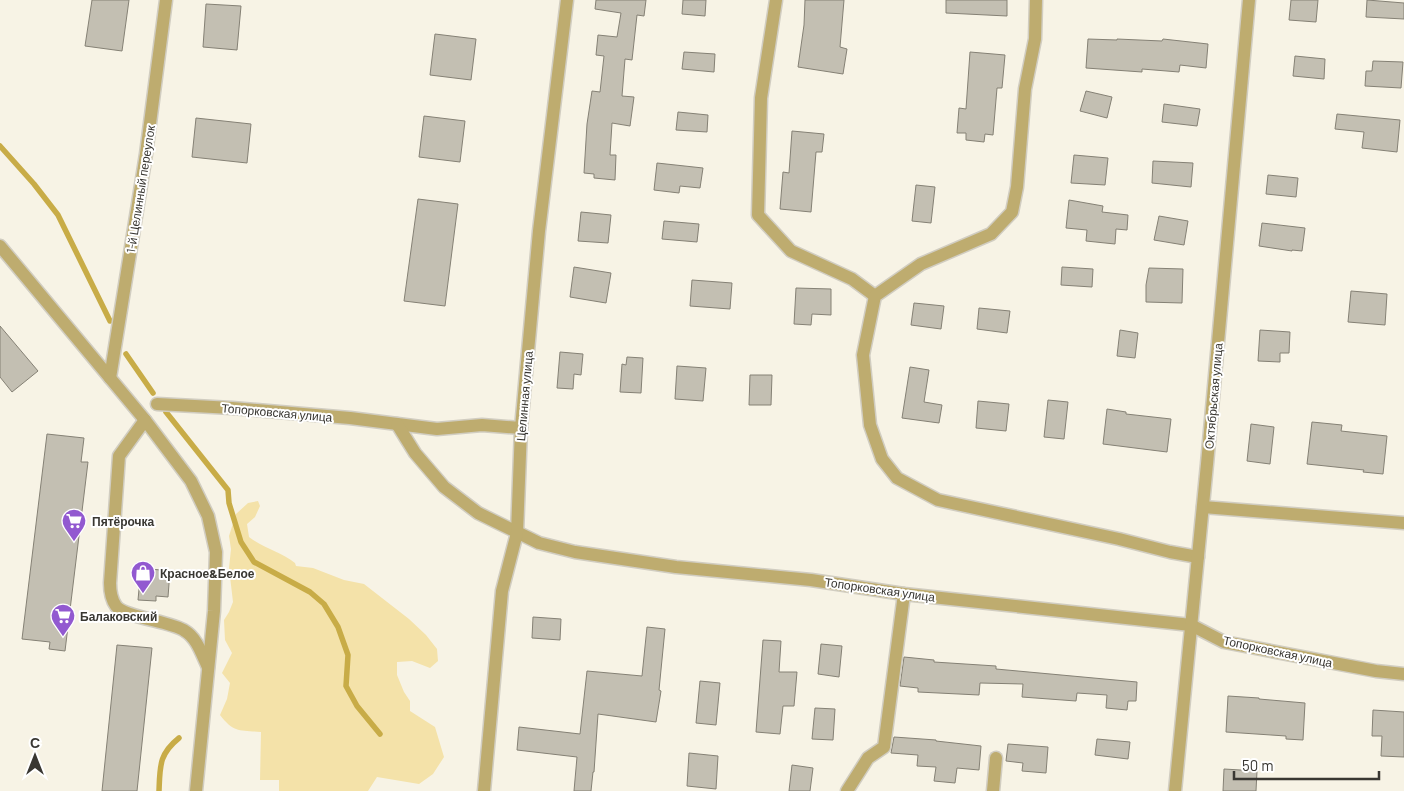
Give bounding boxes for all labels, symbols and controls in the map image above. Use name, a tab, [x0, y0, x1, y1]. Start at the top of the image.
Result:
street label: 1-й Целинный переулок	[123, 123, 158, 254]
street label: Октябрьская улица	[1201, 342, 1226, 450]
street label: Целинная улица	[513, 350, 536, 442]
street label: Топорковская улица	[221, 400, 333, 425]
supermarket icon: Пятёрочка	[61, 508, 87, 542]
place label: Пятёрочка	[92, 514, 155, 529]
shop icon: Красное&Белое	[130, 560, 156, 594]
place label: Красное&Белое	[160, 566, 255, 581]
street label: Топорковская улица	[824, 574, 936, 605]
supermarket icon: Балаковский	[50, 603, 76, 637]
place label: Балаковский	[80, 609, 157, 623]
street label: Топорковская улица	[1222, 633, 1334, 670]
north arrow	[10, 731, 60, 781]
text: С	[30, 734, 40, 751]
scale bar	[1234, 748, 1379, 780]
text: 50 m	[1242, 756, 1274, 774]

